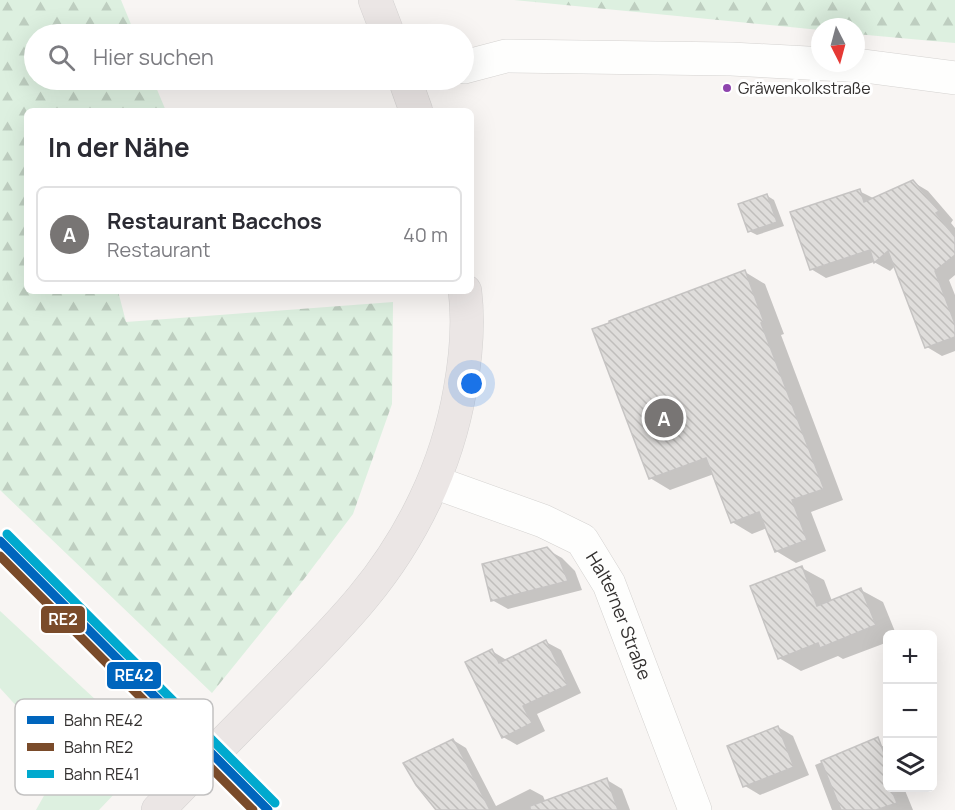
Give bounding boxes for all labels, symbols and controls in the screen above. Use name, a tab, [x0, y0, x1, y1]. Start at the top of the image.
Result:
north arrow	[811, 18, 865, 72]
search box	[24, 24, 474, 90]
icon: search	[45, 41, 78, 74]
text: Hier suchen	[93, 42, 214, 72]
place label: Gräwenkolkstraße	[738, 77, 871, 99]
marker: Gräwenkolkstraße	[721, 82, 733, 94]
text: In der Nähe	[48, 129, 190, 165]
text: Restaurant Bacchos	[107, 206, 322, 236]
text: A	[63, 221, 76, 248]
text: 40 m	[403, 221, 448, 248]
text: Restaurant	[107, 236, 211, 263]
your location	[457, 369, 486, 398]
pin: A	[644, 396, 684, 440]
street label: Halterner Straße	[581, 547, 657, 683]
line badge: RE2	[40, 605, 86, 634]
text: RE2	[48, 608, 78, 630]
map controls	[883, 630, 937, 792]
button: +	[883, 630, 937, 684]
line badge: RE42	[106, 661, 162, 690]
text: RE42	[114, 664, 154, 686]
button: −	[883, 684, 937, 738]
legend	[15, 699, 213, 795]
text: Bahn RE42	[64, 709, 143, 731]
text: Bahn RE2	[64, 736, 133, 758]
button: layers	[883, 738, 937, 792]
text: Bahn RE41	[64, 763, 140, 785]

